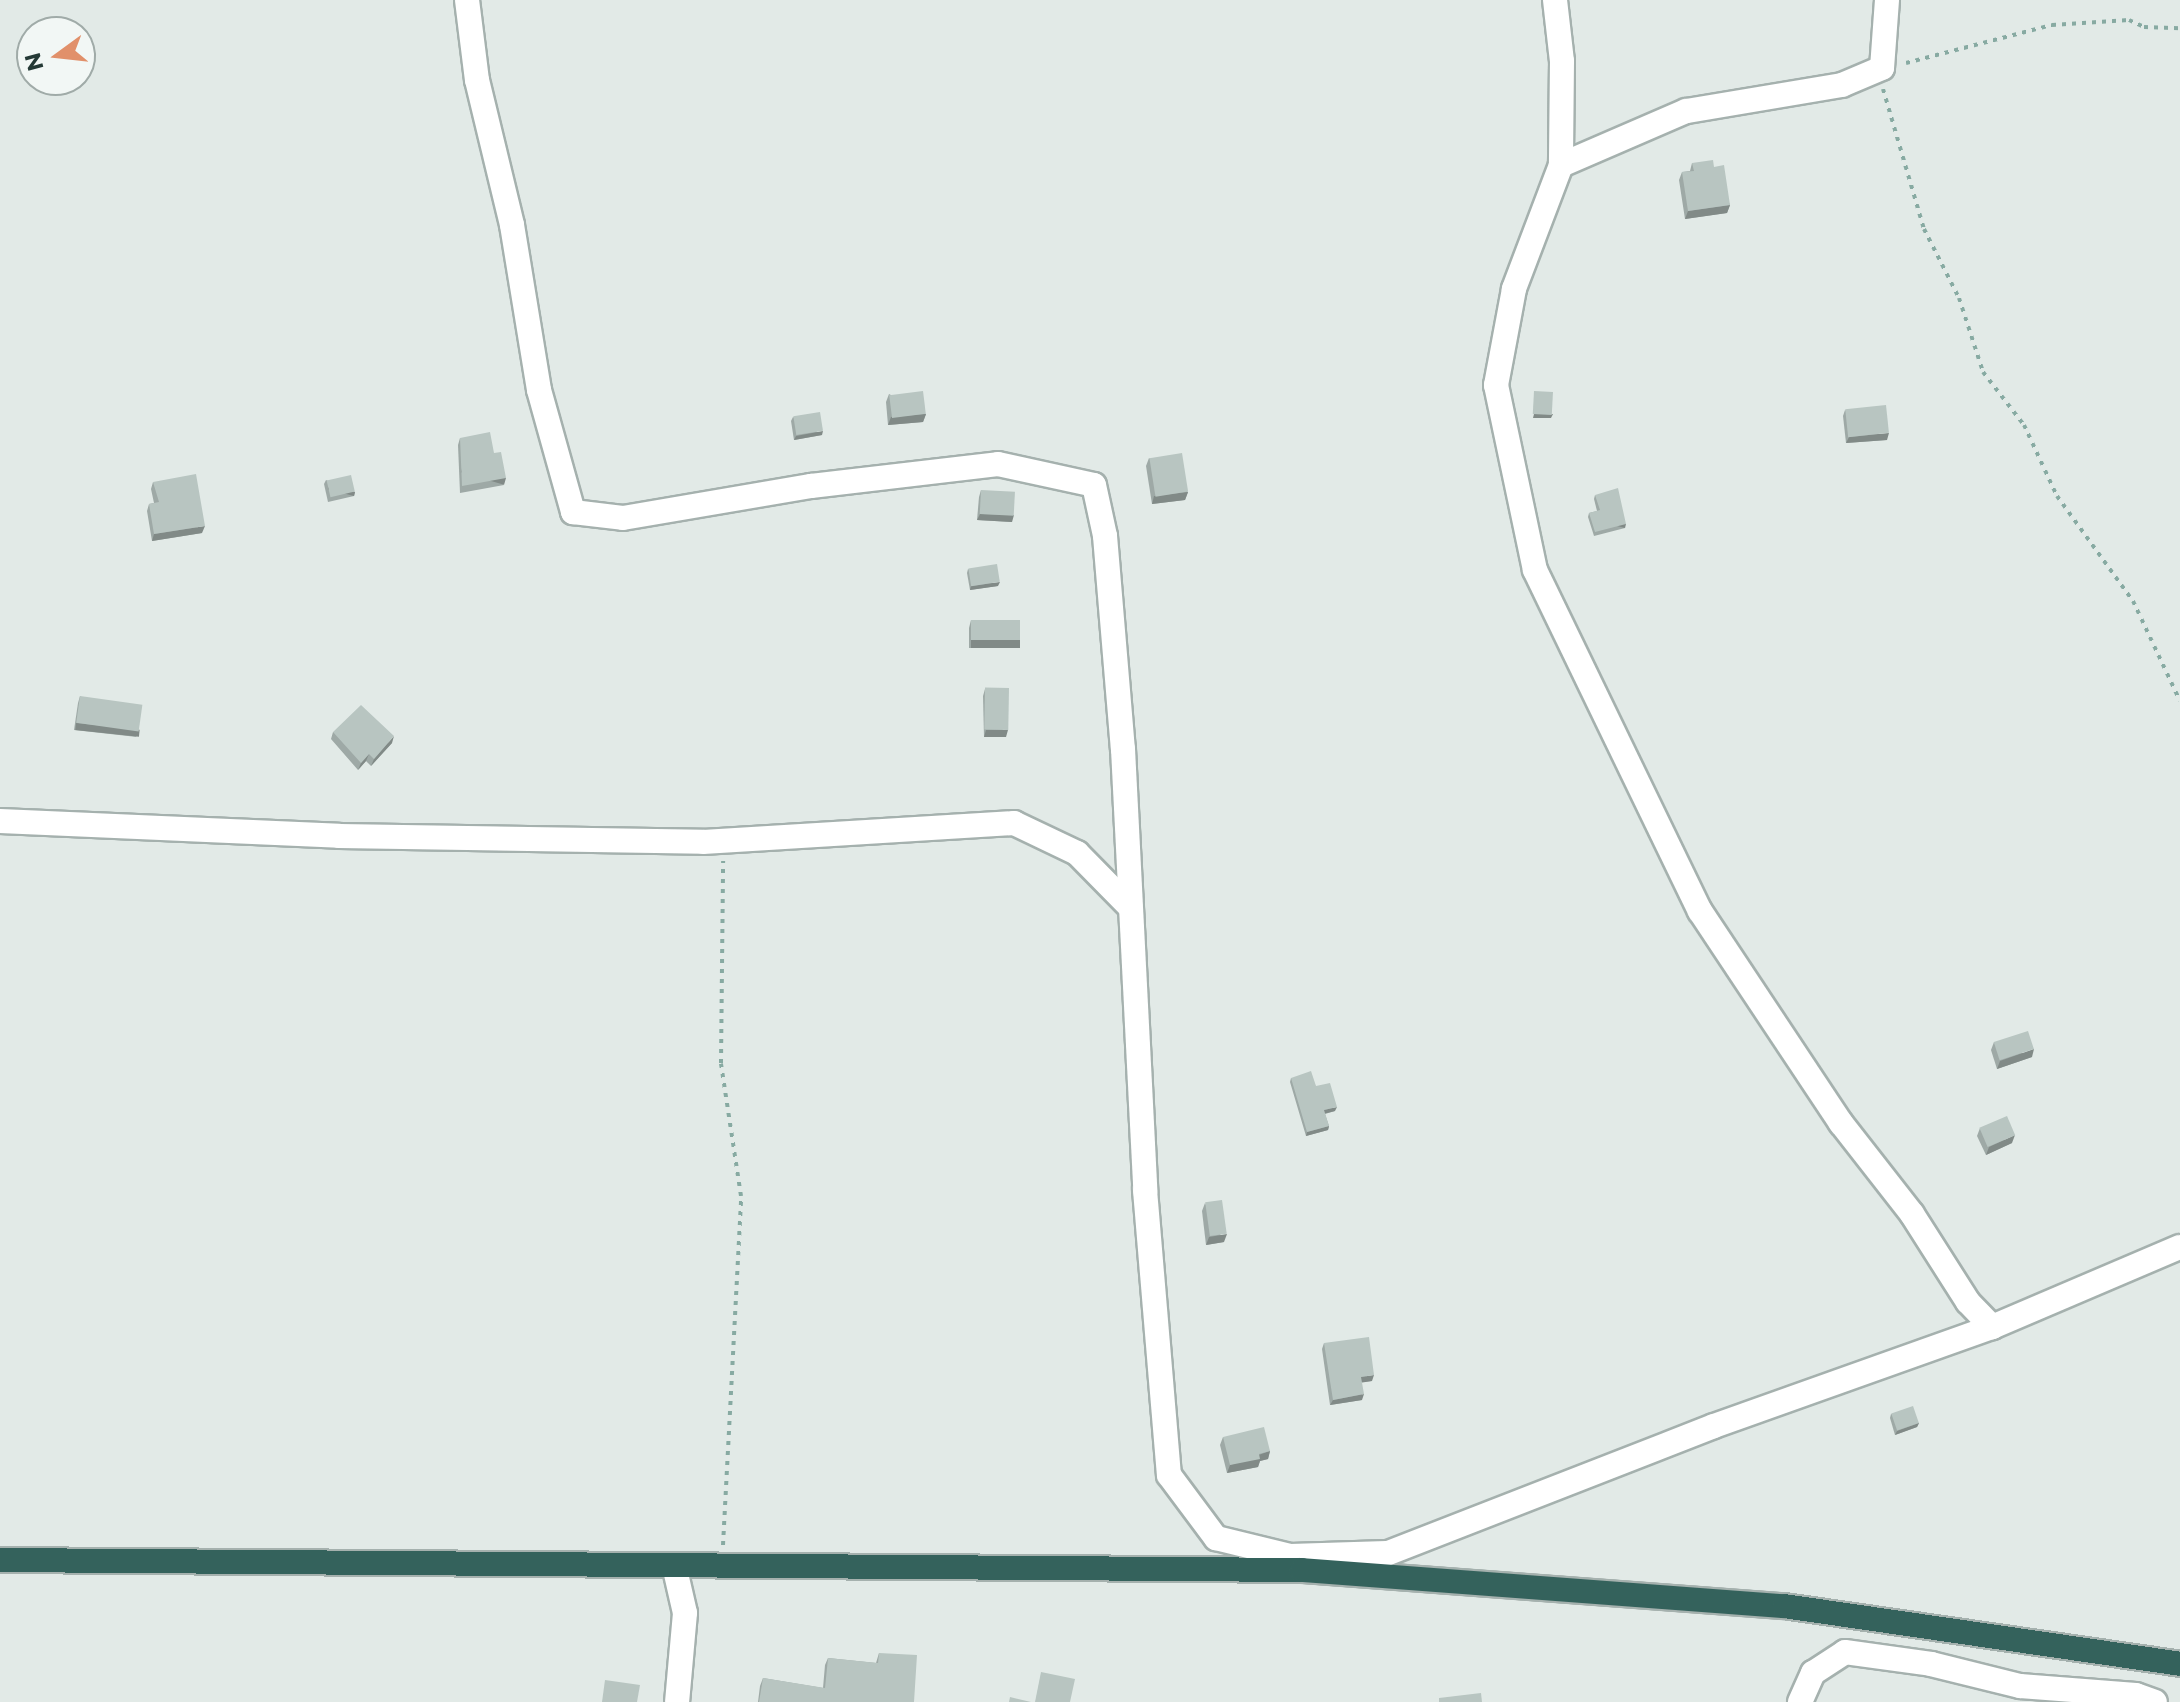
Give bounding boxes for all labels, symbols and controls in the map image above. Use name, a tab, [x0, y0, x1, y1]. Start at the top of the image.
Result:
north arrow	[16, 16, 96, 96]
text: N	[19, 50, 50, 74]

